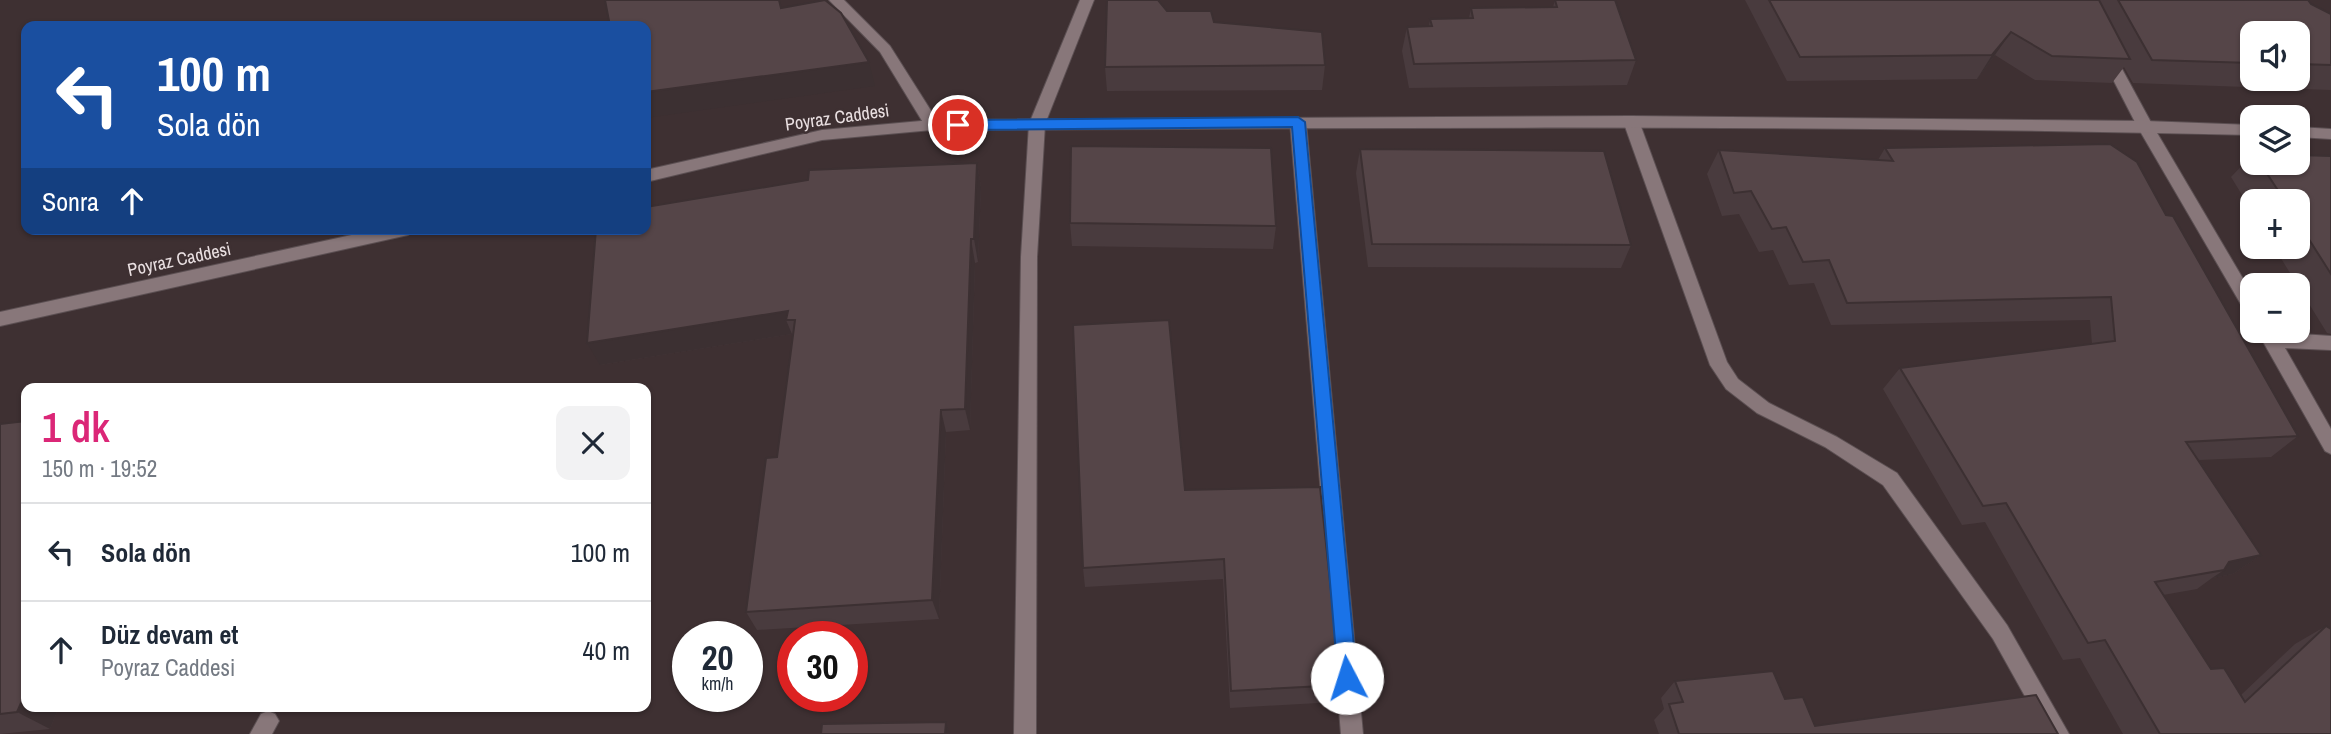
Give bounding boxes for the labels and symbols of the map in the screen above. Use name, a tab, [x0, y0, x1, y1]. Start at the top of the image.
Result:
pin	[928, 95, 988, 155]
street label: Poyraz Caddesi	[783, 97, 891, 137]
street label: Poyraz Caddesi	[125, 236, 233, 282]
speed limit sign: 30	[777, 621, 868, 712]
position arrow	[1310, 641, 1384, 715]

